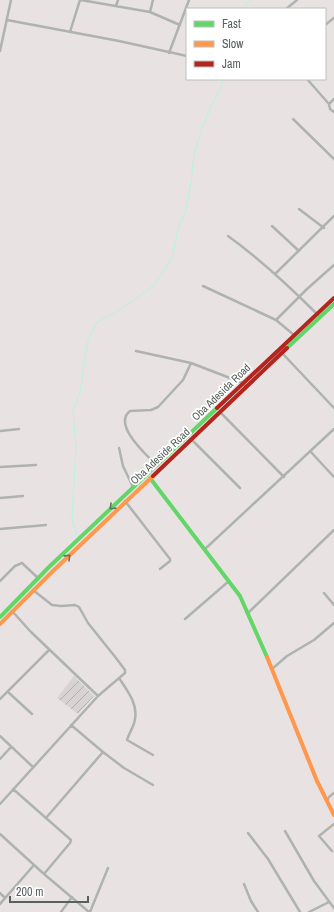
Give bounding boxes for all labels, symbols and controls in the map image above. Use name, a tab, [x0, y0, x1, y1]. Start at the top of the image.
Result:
legend	[186, 8, 326, 80]
text: Fast	[222, 16, 241, 32]
text: Slow	[222, 36, 244, 52]
text: Jam	[222, 56, 241, 72]
street label: Oba Adesida Road	[189, 360, 253, 424]
street label: Oba Adeside Road	[127, 425, 193, 487]
one-way arrow	[109, 502, 117, 510]
one-way arrow	[63, 554, 71, 562]
scale bar	[10, 878, 88, 904]
text: 200 m	[16, 884, 43, 900]

